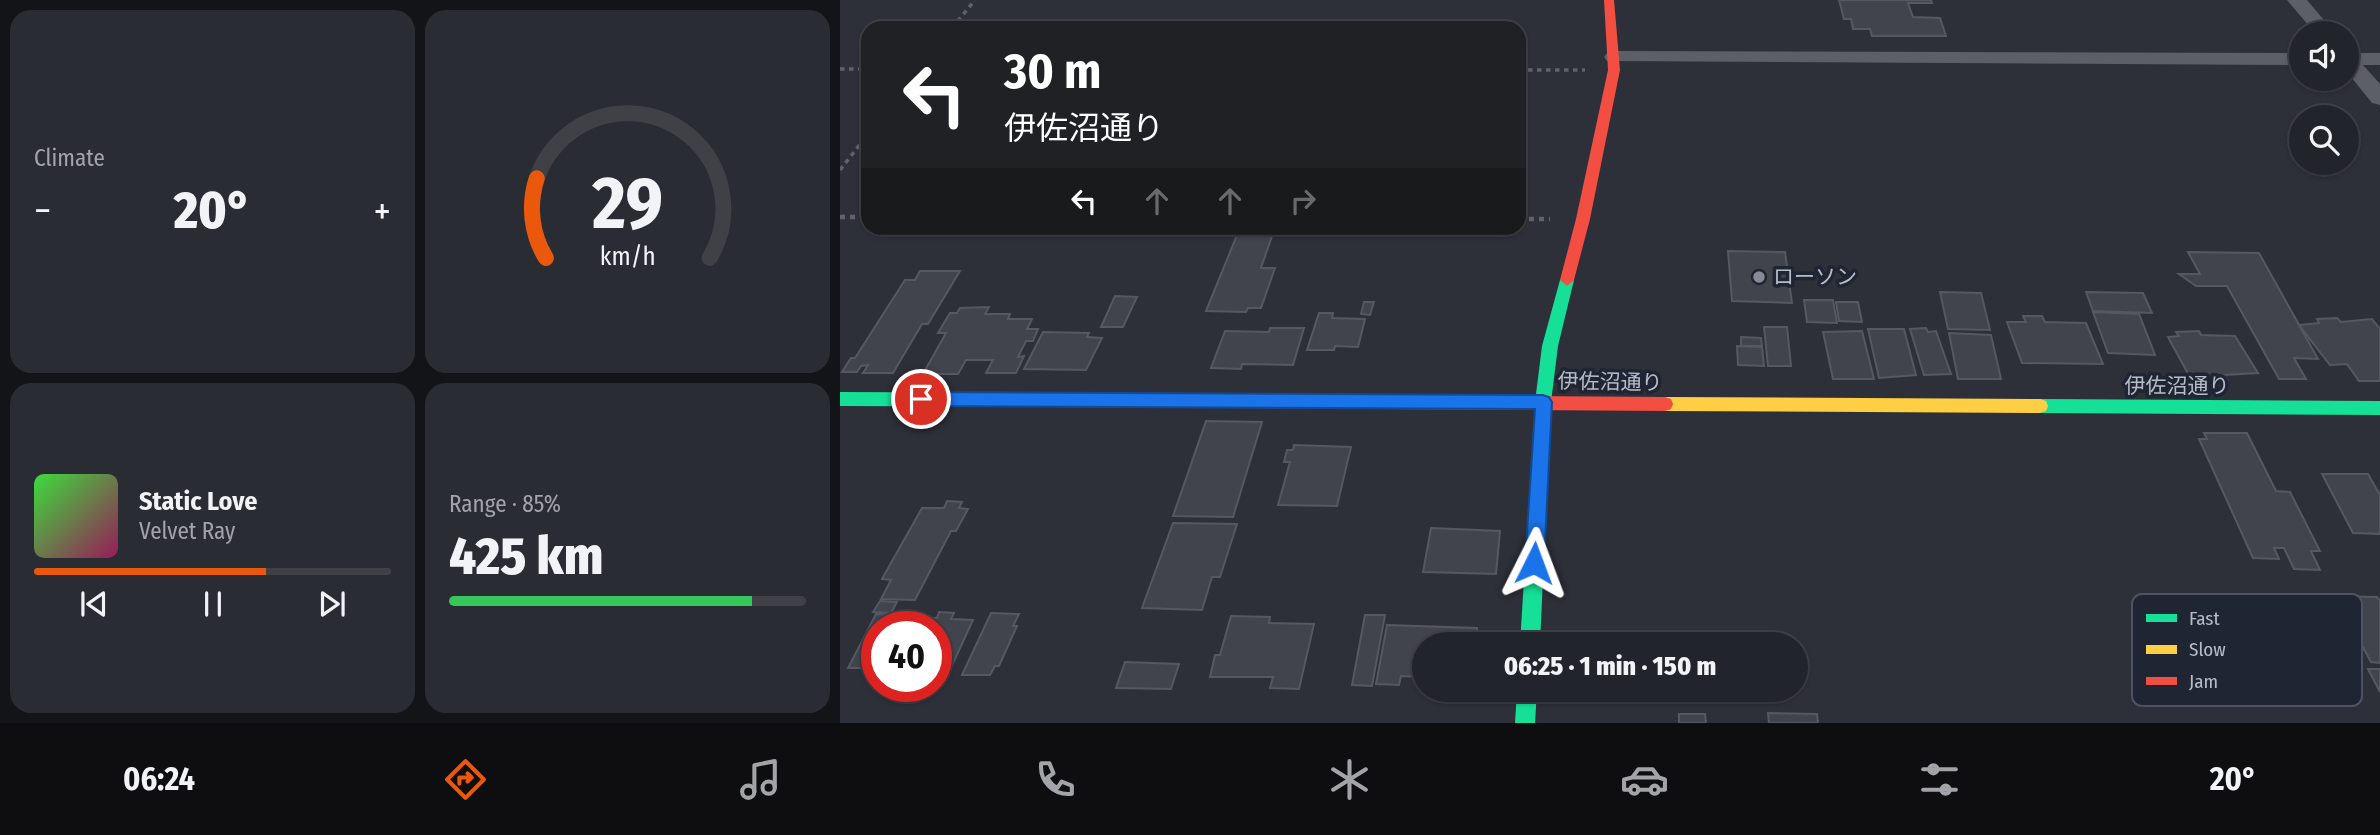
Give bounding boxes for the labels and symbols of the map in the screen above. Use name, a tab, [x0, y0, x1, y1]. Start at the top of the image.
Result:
place label: ローソン	[1773, 264, 1857, 290]
marker: ローソン	[1751, 269, 1767, 285]
street label: 伊佐沼通り	[1557, 368, 1663, 396]
pin	[891, 369, 951, 429]
street label: 伊佐沼通り	[2125, 373, 2230, 399]
position arrow	[1497, 526, 1571, 600]
legend	[2132, 594, 2362, 706]
text: Fast	[2189, 607, 2220, 630]
speed limit sign: 40	[861, 611, 952, 702]
text: Slow	[2189, 638, 2226, 661]
text: Jam	[2189, 670, 2218, 693]

